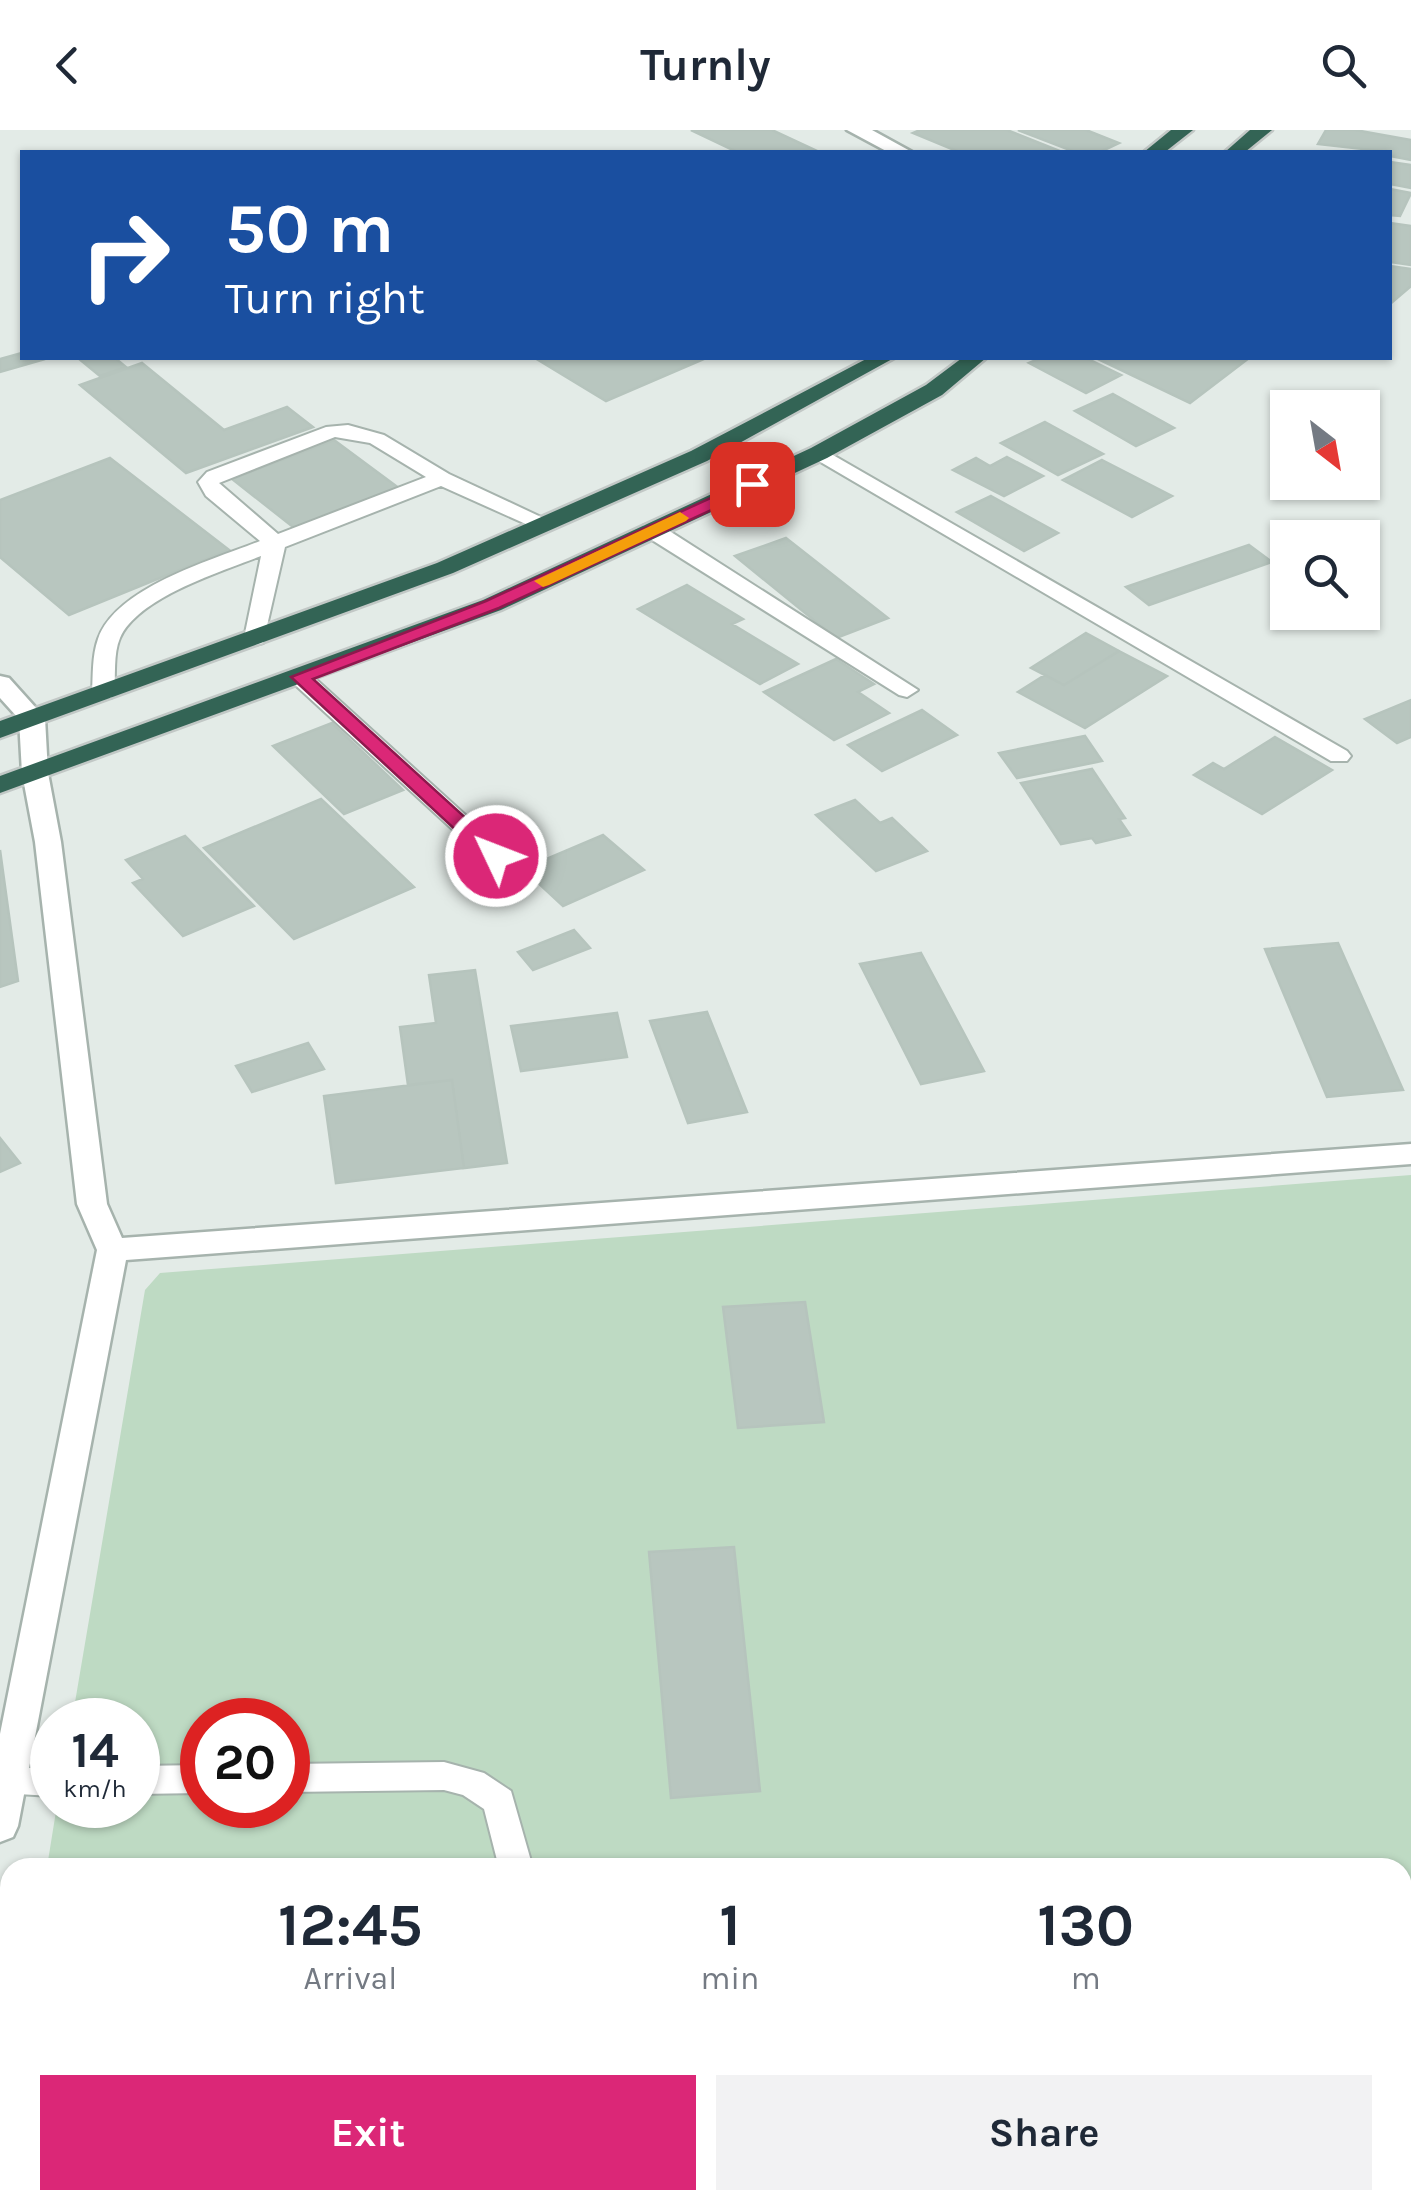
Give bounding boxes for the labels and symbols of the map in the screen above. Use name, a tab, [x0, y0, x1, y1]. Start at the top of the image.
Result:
north arrow	[1270, 390, 1380, 500]
pin	[710, 442, 795, 527]
position arrow	[444, 804, 548, 908]
speed limit sign: 20	[180, 1698, 310, 1828]

